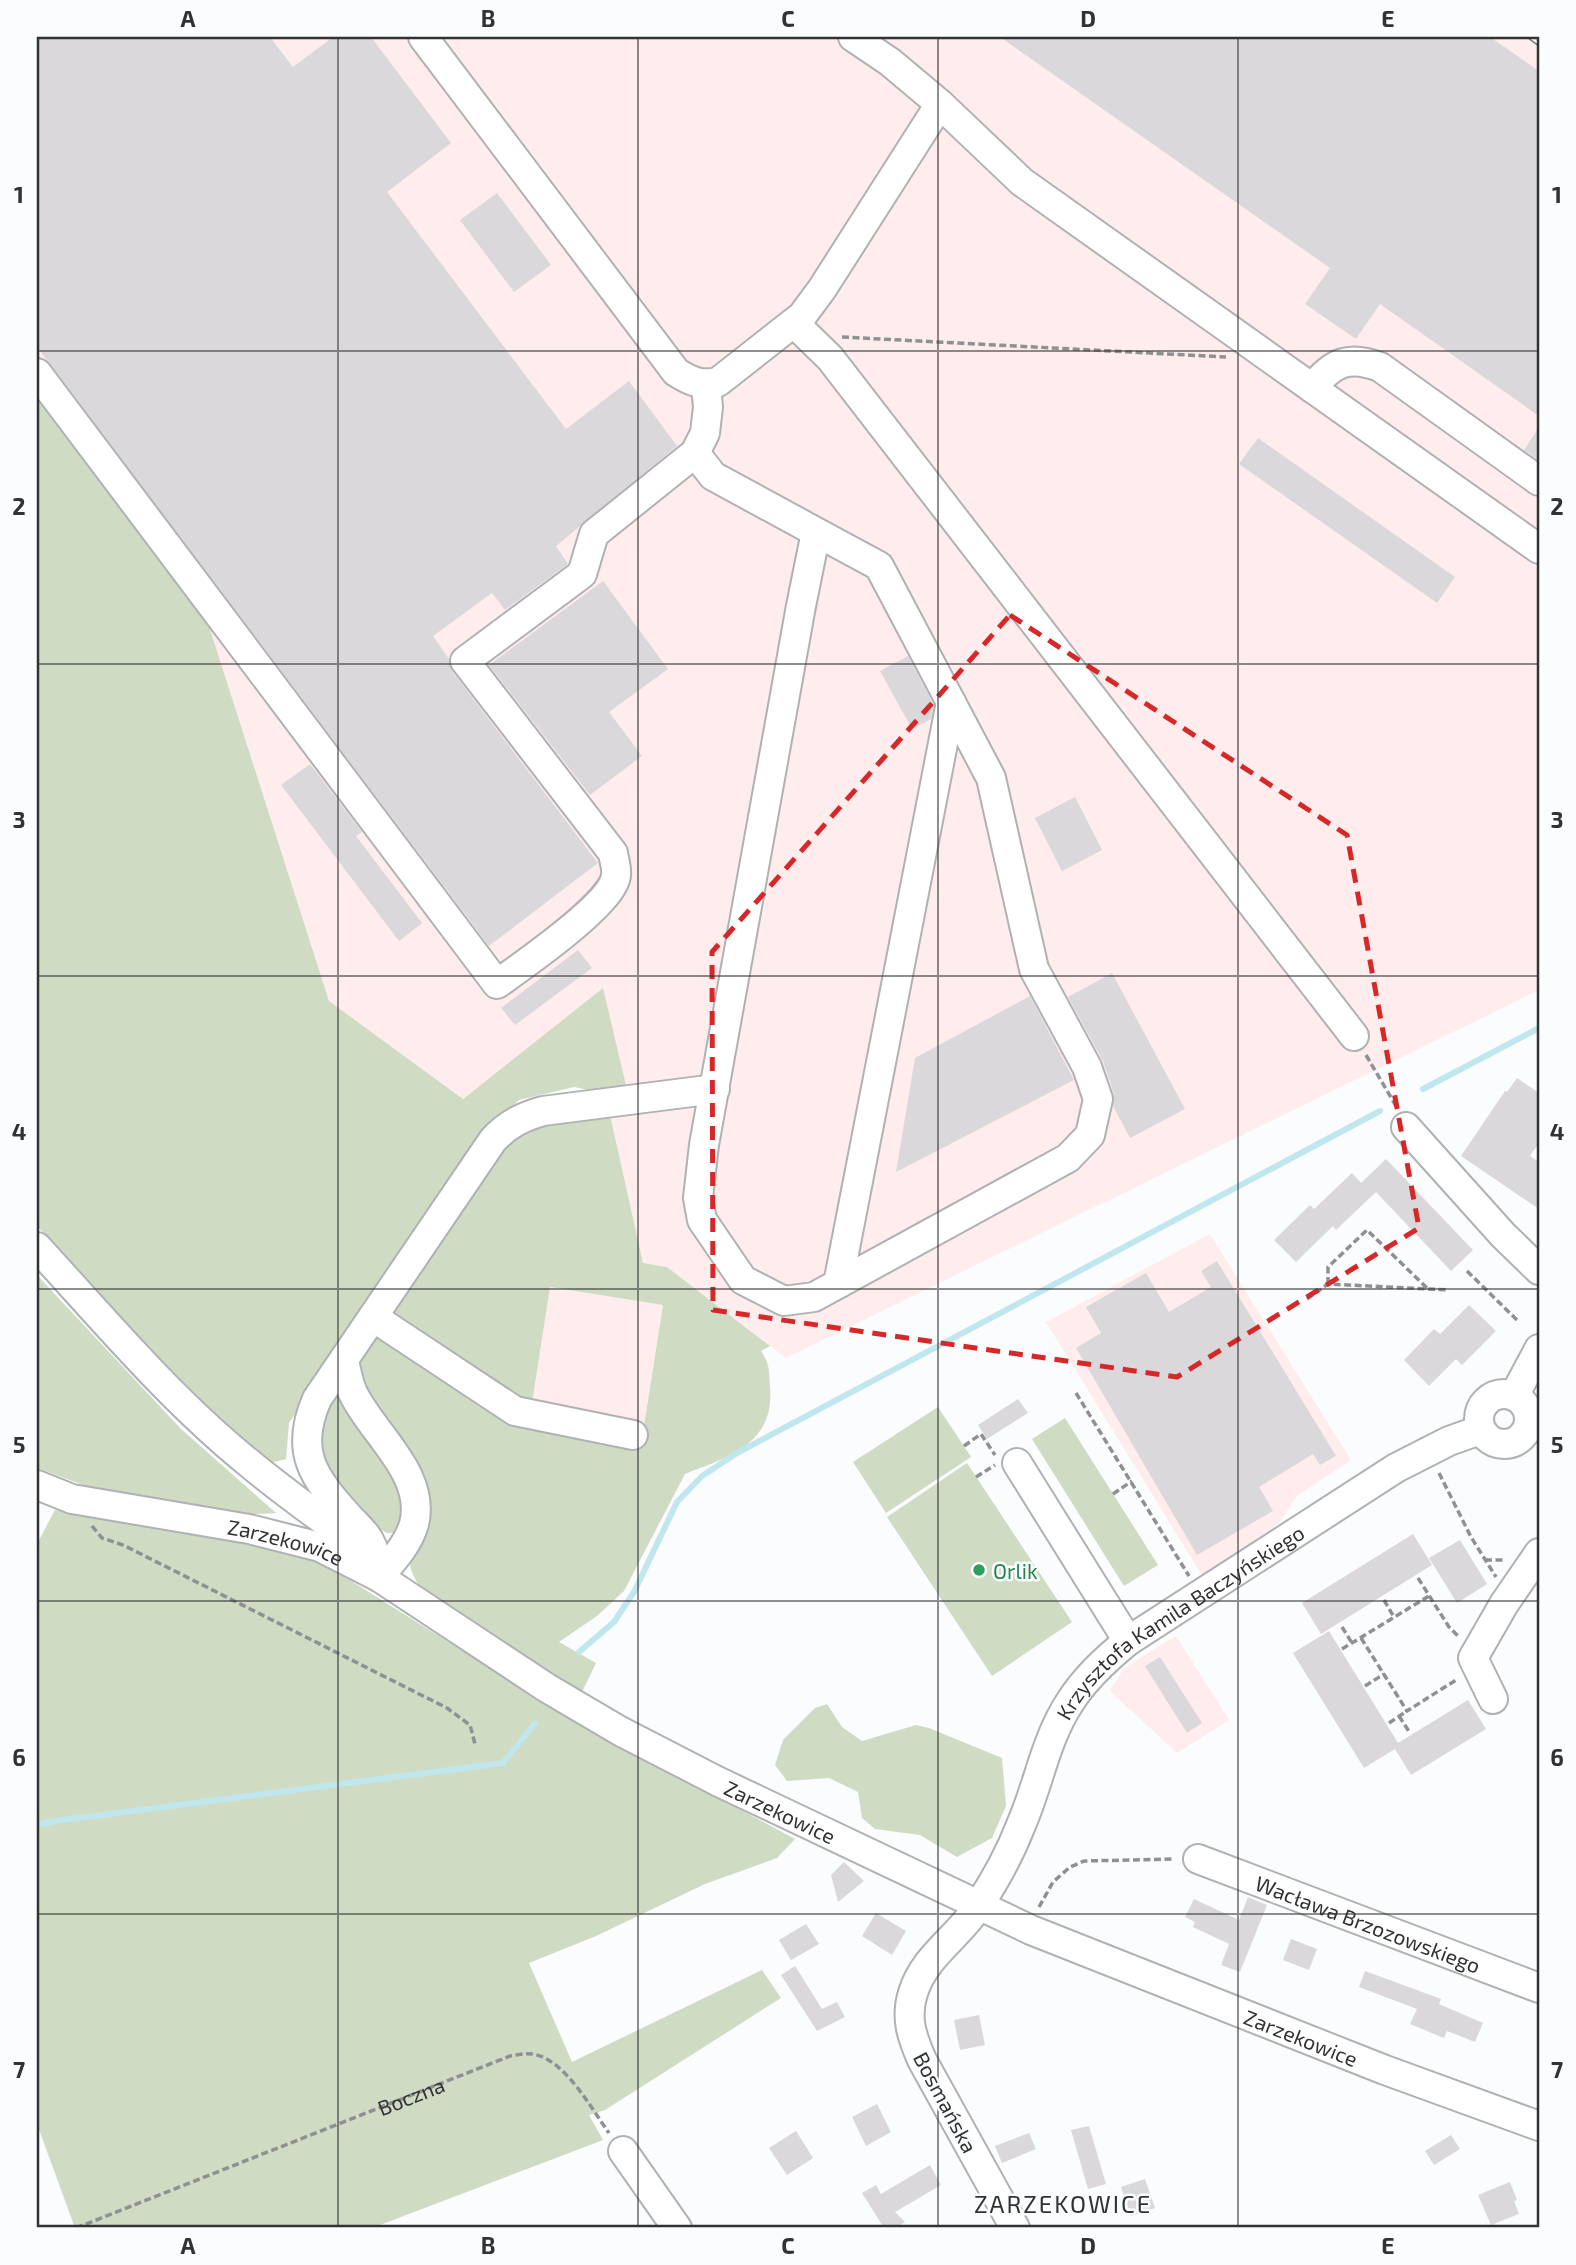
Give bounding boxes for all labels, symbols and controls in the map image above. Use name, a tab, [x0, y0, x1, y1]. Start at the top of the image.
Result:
text: A	[180, 4, 196, 32]
text: B	[481, 4, 495, 32]
text: C	[781, 4, 795, 32]
text: D	[1080, 4, 1096, 32]
text: E	[1381, 4, 1395, 32]
text: 1	[14, 180, 24, 208]
text: 1	[1552, 180, 1562, 208]
text: 2	[12, 492, 26, 520]
text: 2	[1550, 492, 1564, 520]
text: 3	[12, 805, 26, 833]
text: 3	[1550, 805, 1564, 833]
text: 4	[12, 1117, 26, 1145]
text: 4	[1550, 1117, 1564, 1145]
text: 5	[13, 1430, 25, 1458]
text: 5	[1551, 1430, 1563, 1458]
street label: Zarzekowice	[226, 1513, 348, 1570]
street label: Krzysztofa Kamila Baczyńskiego	[1050, 1519, 1308, 1723]
place label: Orlik	[993, 1558, 1038, 1583]
marker: Orlik	[971, 1562, 987, 1578]
text: 6	[12, 1743, 26, 1771]
text: 6	[1550, 1743, 1564, 1771]
street label: Zarzekowice	[721, 1774, 840, 1848]
street label: Wacława Brzozowskiego	[1252, 1869, 1484, 1977]
street label: Zarzekowice	[1241, 2003, 1362, 2071]
street label: Bosmańska	[909, 2047, 983, 2157]
text: 7	[13, 2055, 25, 2083]
text: 7	[1551, 2055, 1563, 2083]
street label: Boczna	[374, 2071, 448, 2120]
district label: ZARZEKOWICE	[974, 2189, 1152, 2218]
text: A	[180, 2231, 196, 2259]
text: B	[481, 2231, 495, 2259]
text: C	[781, 2231, 795, 2259]
text: D	[1080, 2231, 1096, 2259]
text: E	[1381, 2231, 1395, 2259]

